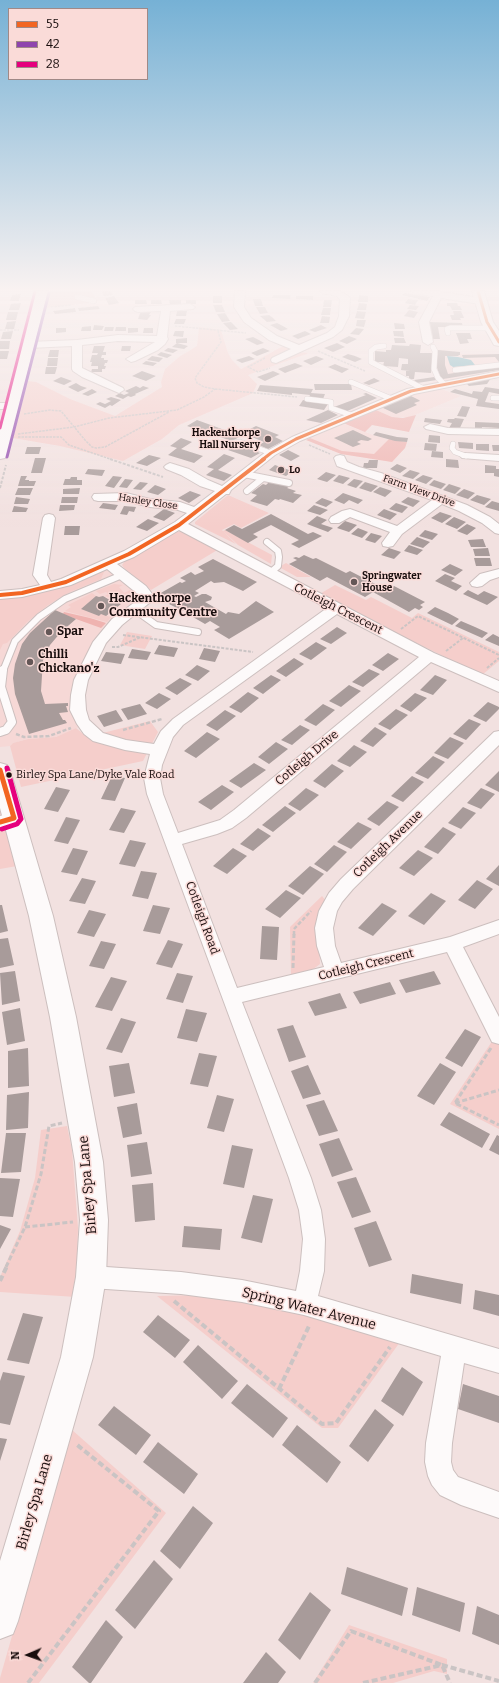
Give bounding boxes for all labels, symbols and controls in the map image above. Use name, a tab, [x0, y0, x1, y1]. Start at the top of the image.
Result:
legend	[8, 8, 148, 80]
text: 55	[46, 17, 59, 31]
text: 42	[46, 37, 60, 51]
text: 28	[46, 57, 60, 71]
place label: Hackenthorpe Hall Nursery	[192, 427, 260, 450]
marker: Hackenthorpe Hall Nursery	[263, 434, 273, 444]
place label: Lo	[289, 464, 300, 476]
marker: Lo	[276, 465, 286, 475]
street label: Farm View Drive	[381, 472, 457, 510]
street label: Hanley Close	[117, 491, 179, 513]
place label: Springwater House	[362, 570, 422, 594]
marker: Springwater House	[349, 577, 359, 587]
street label: Cotleigh Crescent	[291, 580, 385, 638]
place label: Hackenthorpe Community Centre	[109, 592, 217, 620]
marker: Hackenthorpe Community Centre	[96, 601, 106, 611]
place label: Spar	[57, 625, 84, 639]
marker: Spar	[44, 627, 54, 637]
place label: Chilli Chickano'z	[38, 648, 100, 676]
marker: Chilli Chickano'z	[25, 657, 35, 667]
street label: Cotleigh Drive	[272, 727, 342, 789]
place label: Birley Spa Lane/Dyke Vale Road	[16, 768, 174, 782]
marker: Birley Spa Lane/Dyke Vale Road	[4, 770, 14, 780]
street label: Cotleigh Avenue	[350, 807, 426, 881]
street label: Cotleigh Road	[182, 879, 222, 957]
street label: Cotleigh Crescent	[317, 946, 415, 984]
street label: Birley Spa Lane	[75, 1135, 101, 1235]
street label: Spring Water Avenue	[240, 1284, 378, 1334]
street label: Birley Spa Lane	[13, 1452, 57, 1552]
north arrow	[8, 1635, 48, 1675]
text: N	[9, 1651, 22, 1660]

